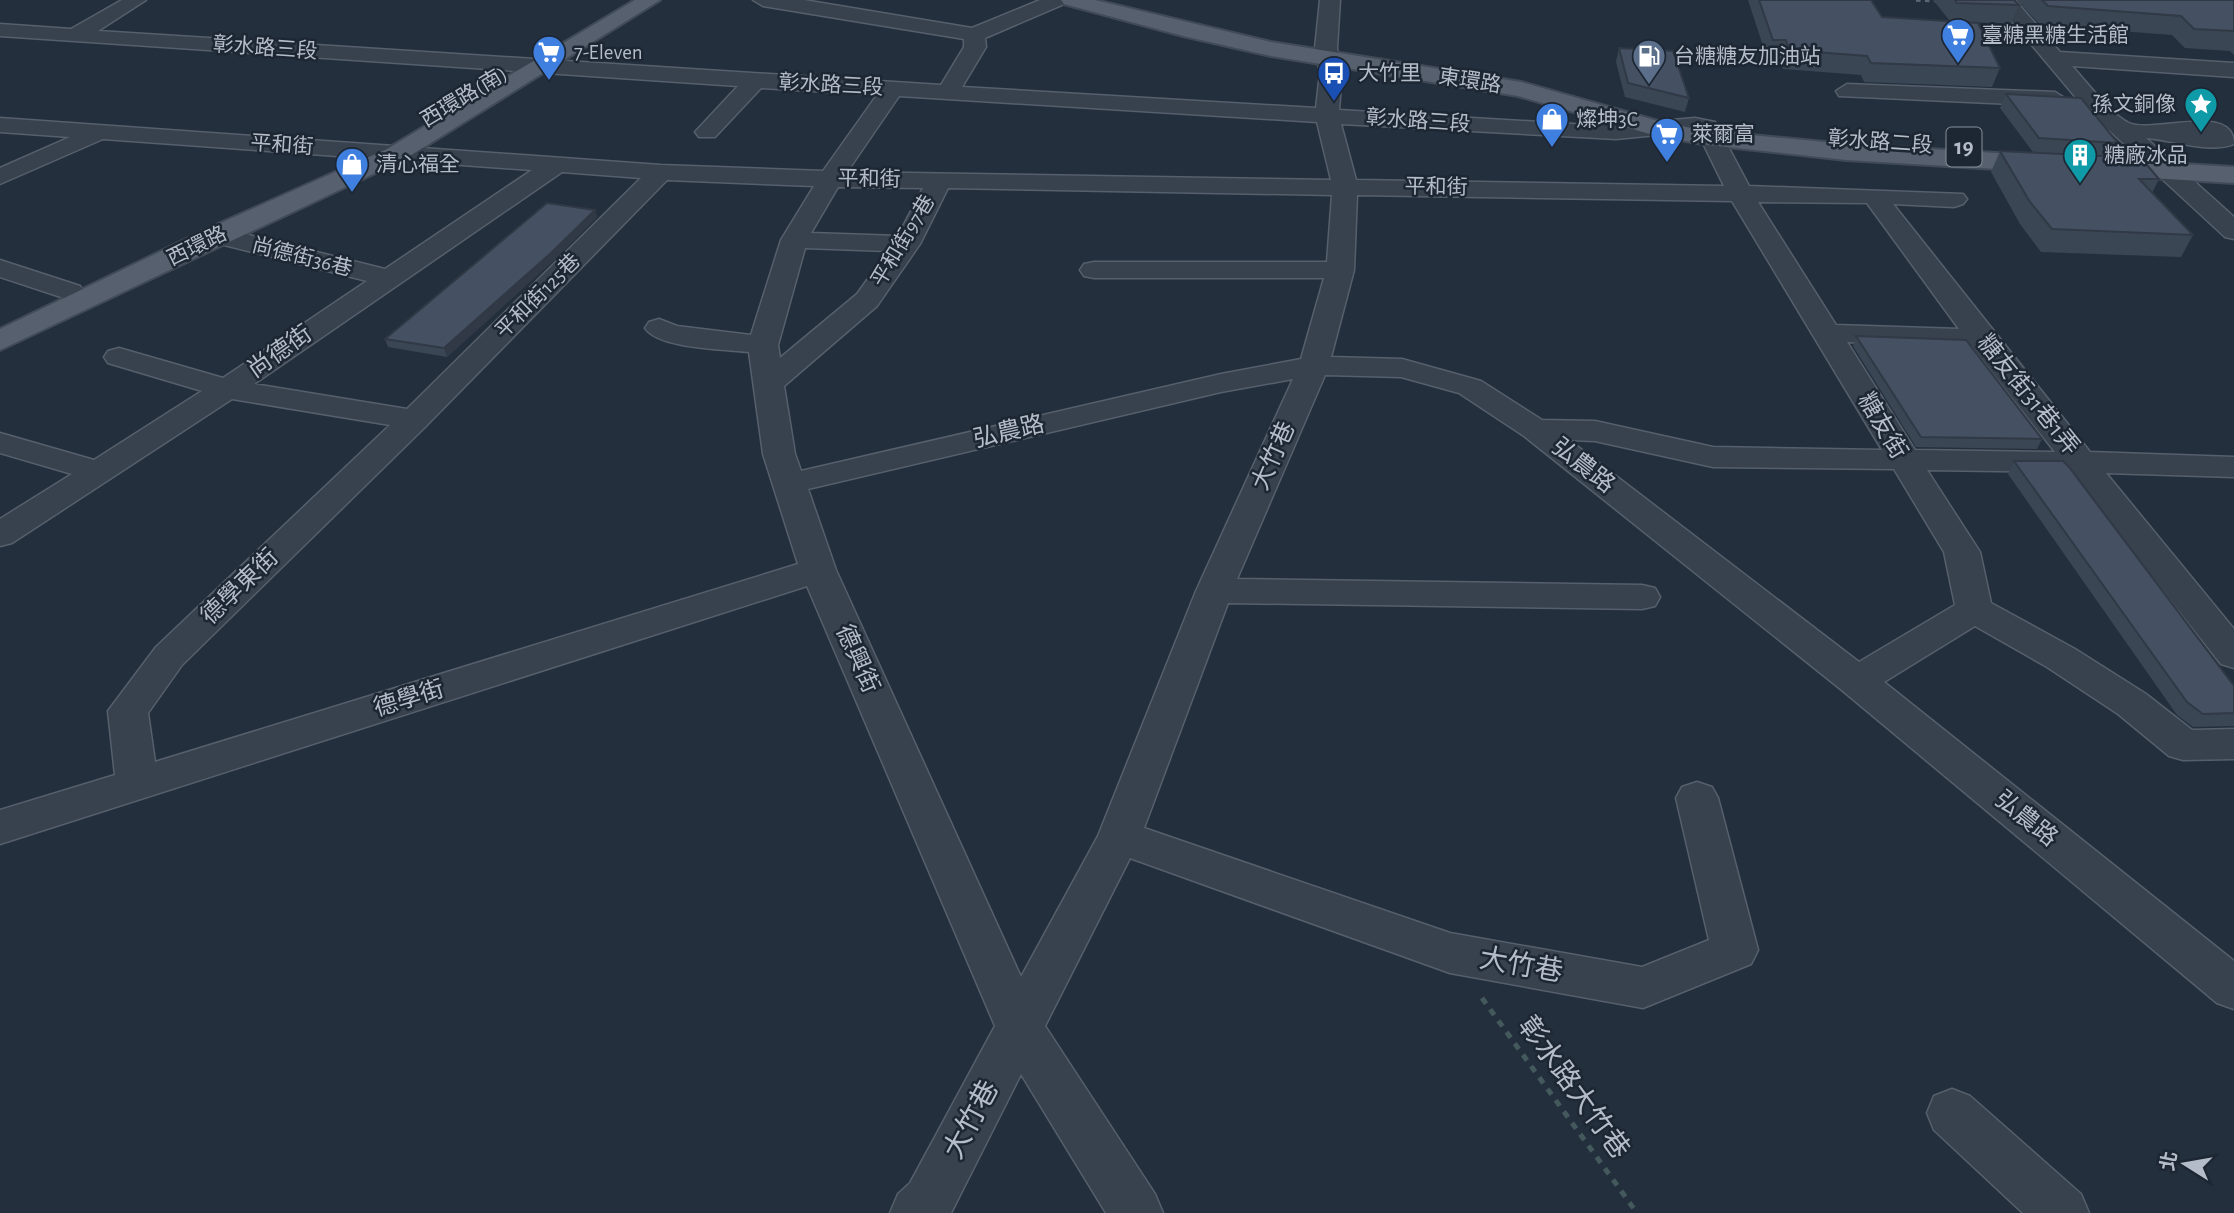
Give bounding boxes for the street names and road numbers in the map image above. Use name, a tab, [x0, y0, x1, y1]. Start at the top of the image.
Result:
street label: 彰水路三段	[212, 33, 318, 62]
street label: 西環路(南)	[417, 62, 511, 131]
street label: 東環路	[1437, 65, 1503, 96]
street label: 彰水路三段	[778, 71, 884, 98]
street label: 彰水路三段	[1365, 106, 1471, 135]
street label: 彰水路二段	[1827, 127, 1933, 156]
road number: 19	[1946, 128, 1982, 166]
street label: 平和街	[250, 131, 314, 158]
street label: 平和街	[837, 167, 901, 190]
street label: 平和街	[1404, 175, 1468, 198]
street label: 平和街97巷	[867, 191, 938, 290]
street label: 西環路	[164, 222, 230, 269]
street label: 尚德街36巷	[250, 233, 355, 280]
street label: 平和街125巷	[491, 249, 584, 342]
street label: 尚德街	[242, 320, 316, 382]
street label: 糖友街31巷1弄	[1973, 329, 2085, 459]
street label: 糖友街	[1853, 388, 1913, 463]
street label: 弘農路	[971, 410, 1047, 452]
street label: 大竹巷	[1247, 417, 1300, 494]
street label: 弘農路	[1547, 433, 1620, 498]
street label: 德學東街	[196, 544, 283, 629]
street label: 德興街	[831, 620, 884, 697]
street label: 德學街	[370, 675, 447, 721]
street label: 弘農路	[1990, 785, 2063, 851]
street label: 大竹巷	[1477, 943, 1565, 987]
street label: 彰水路大竹巷	[1512, 1011, 1635, 1164]
street label: 大竹巷	[938, 1075, 1004, 1164]

